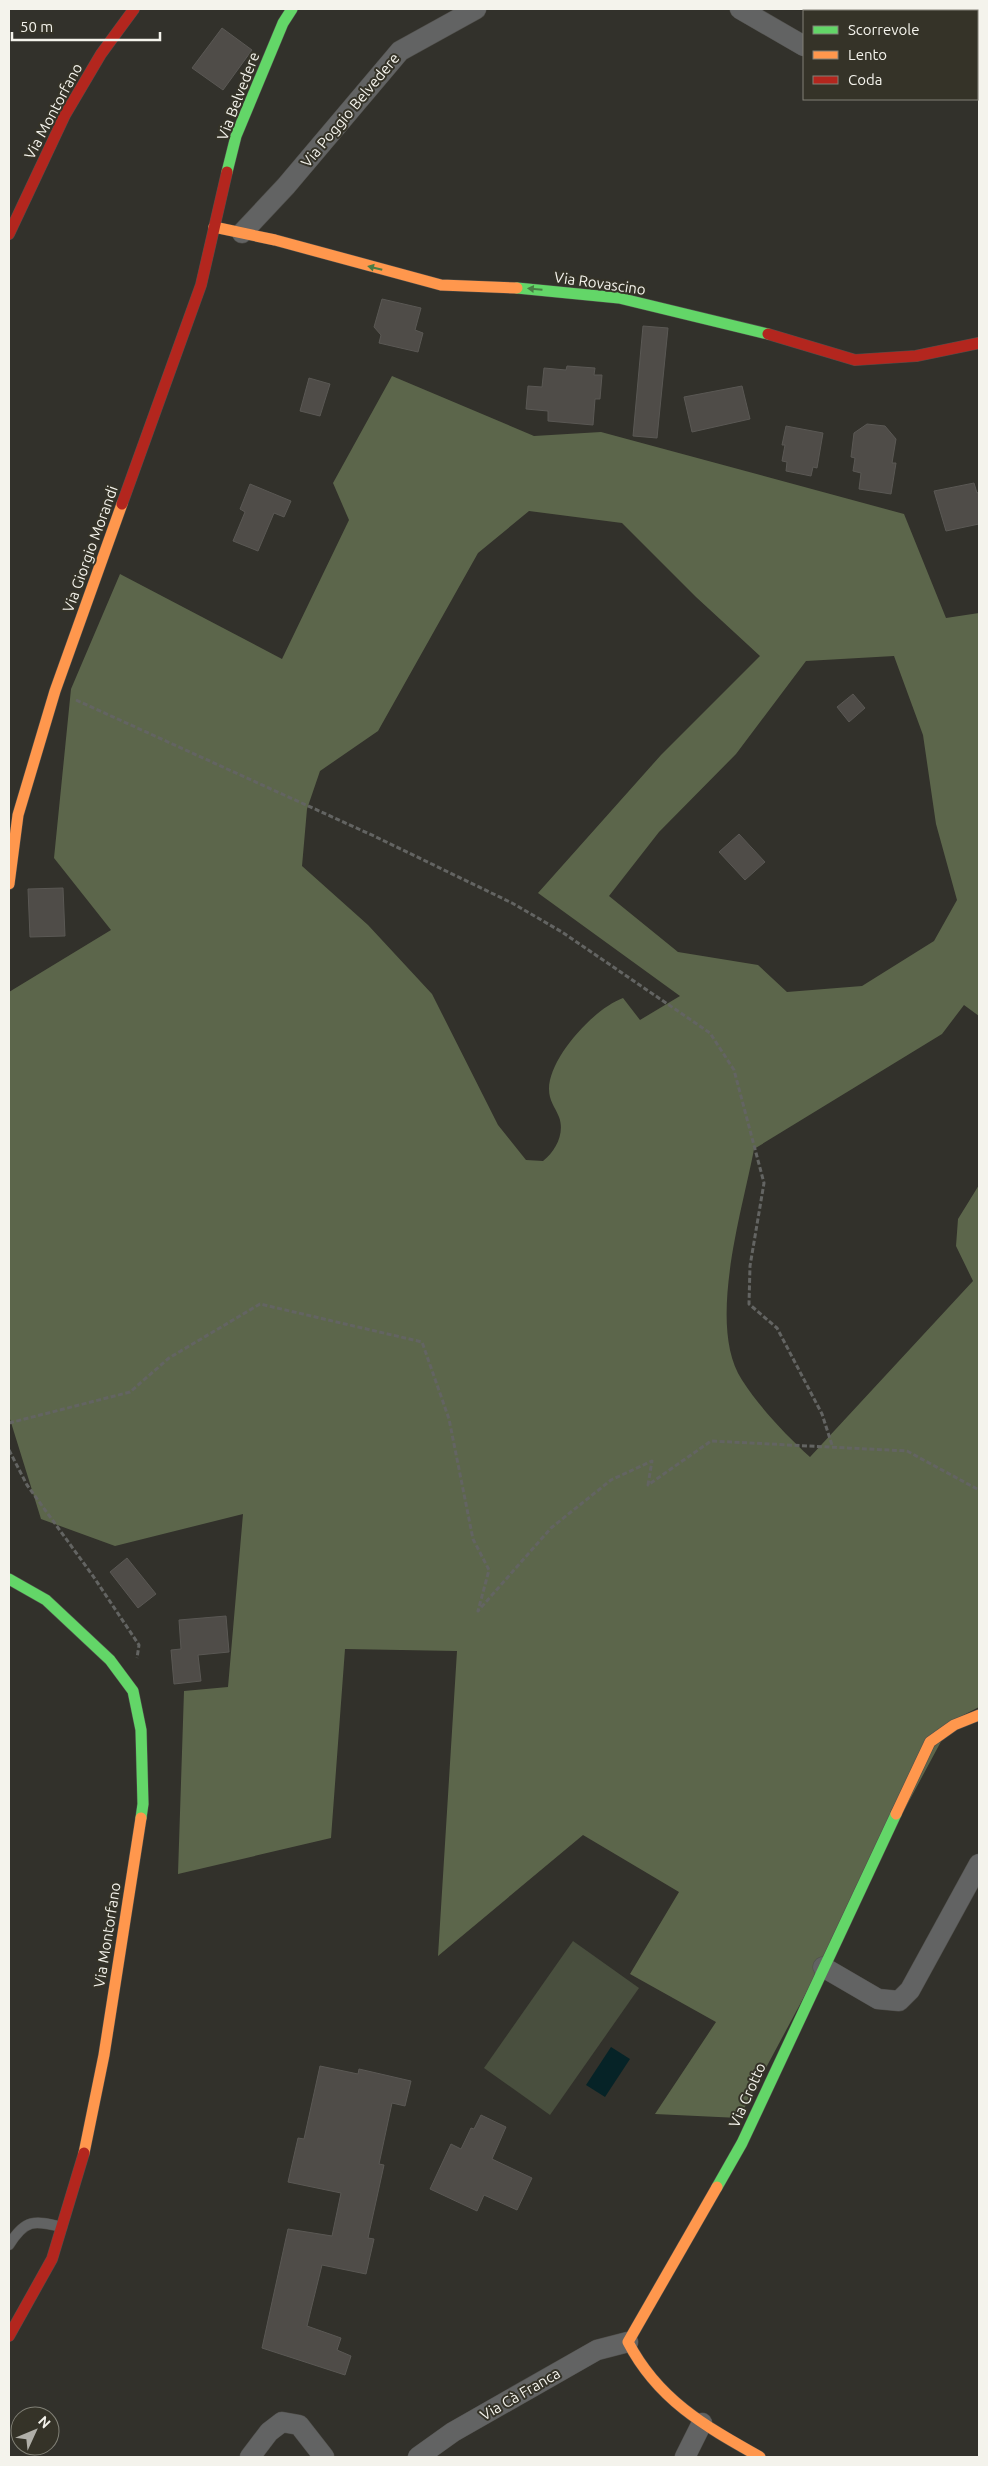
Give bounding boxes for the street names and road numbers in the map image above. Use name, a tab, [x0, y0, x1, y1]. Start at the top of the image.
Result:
street label: Via Belvedere	[213, 49, 263, 143]
street label: Via Poggio Belvedere	[297, 49, 403, 171]
street label: Via Montorfano	[21, 60, 85, 162]
street label: Via Rovascino	[553, 268, 647, 298]
street label: Via Giorgio Morandi	[59, 483, 121, 615]
street label: Via Montorfano	[90, 1881, 124, 1989]
street label: Via Crotto	[725, 2060, 769, 2130]
street label: Via Cà Franca	[477, 2364, 563, 2424]

